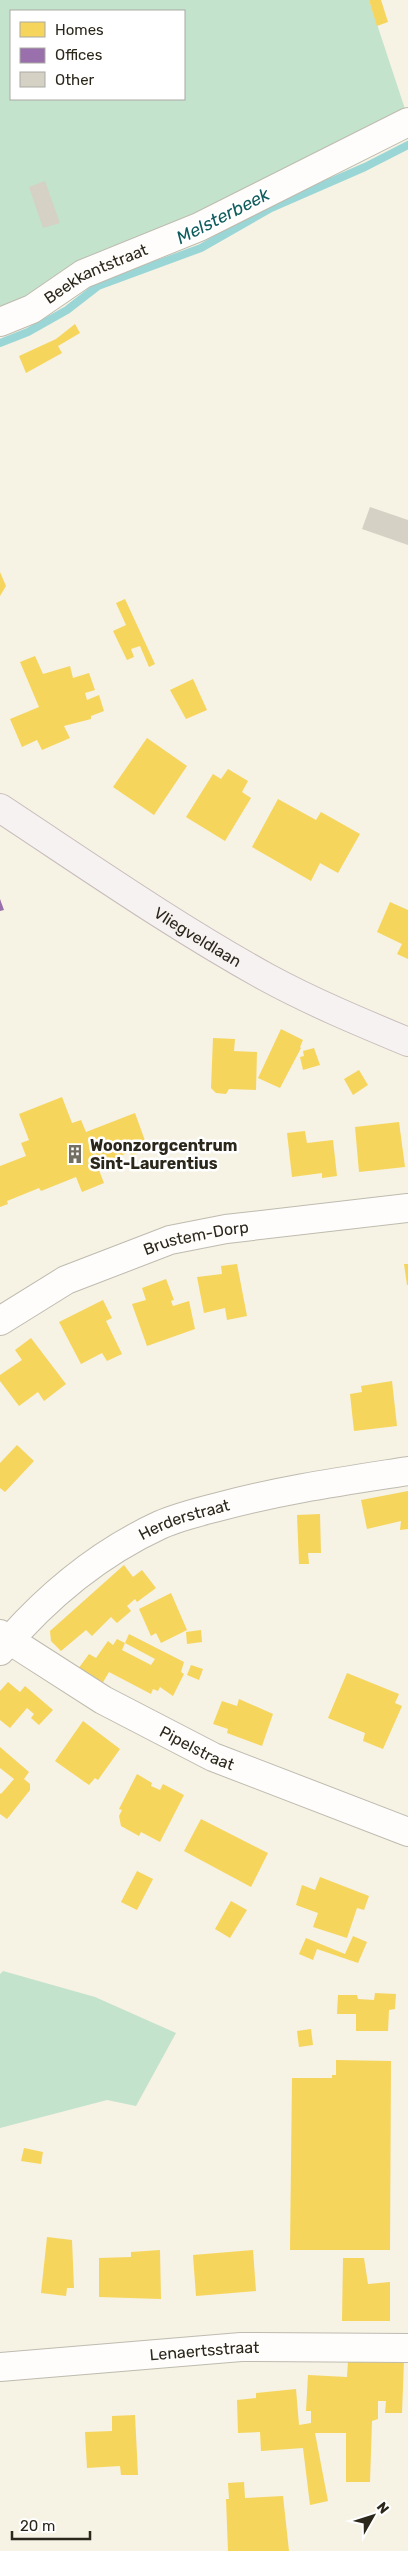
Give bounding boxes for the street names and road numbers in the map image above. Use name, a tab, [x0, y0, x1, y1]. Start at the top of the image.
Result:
street label: Beekkantstraat	[40, 239, 150, 308]
street label: Vliegveldlaan	[151, 903, 245, 971]
street label: Brustem-Dorp	[141, 1217, 250, 1259]
street label: Herderstraat	[135, 1495, 232, 1544]
street label: Pipelstraat	[157, 1722, 237, 1774]
street label: Lenaertsstraat	[149, 2337, 259, 2364]

